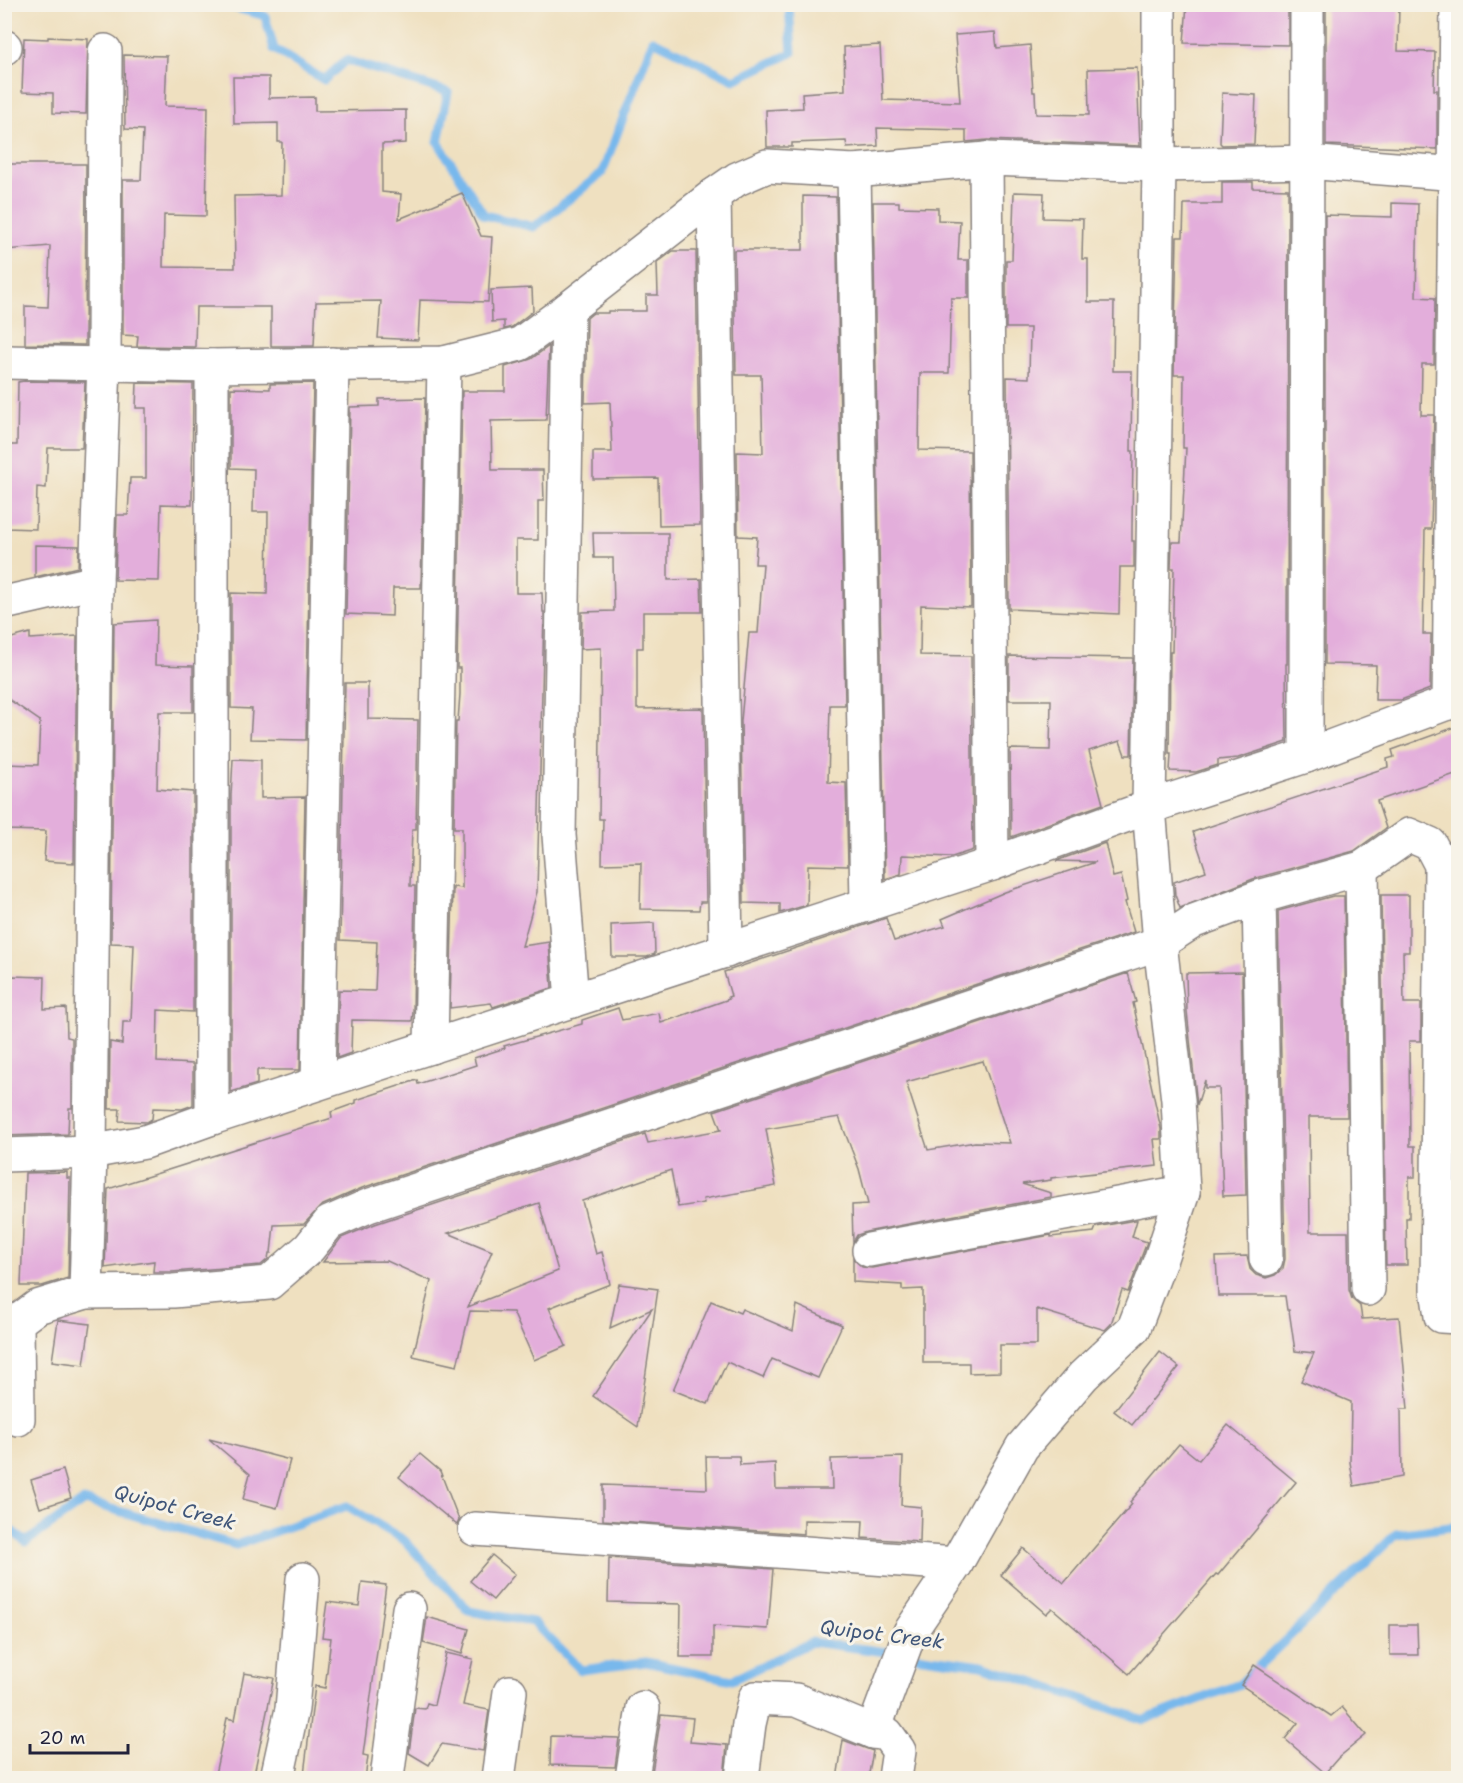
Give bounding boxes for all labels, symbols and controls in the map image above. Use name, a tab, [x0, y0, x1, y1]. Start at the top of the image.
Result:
water label: Quipot Creek	[111, 1478, 239, 1536]
water label: Quipot Creek	[818, 1613, 946, 1655]
scale bar	[30, 1717, 128, 1755]
text: 20 m	[39, 1726, 85, 1750]

